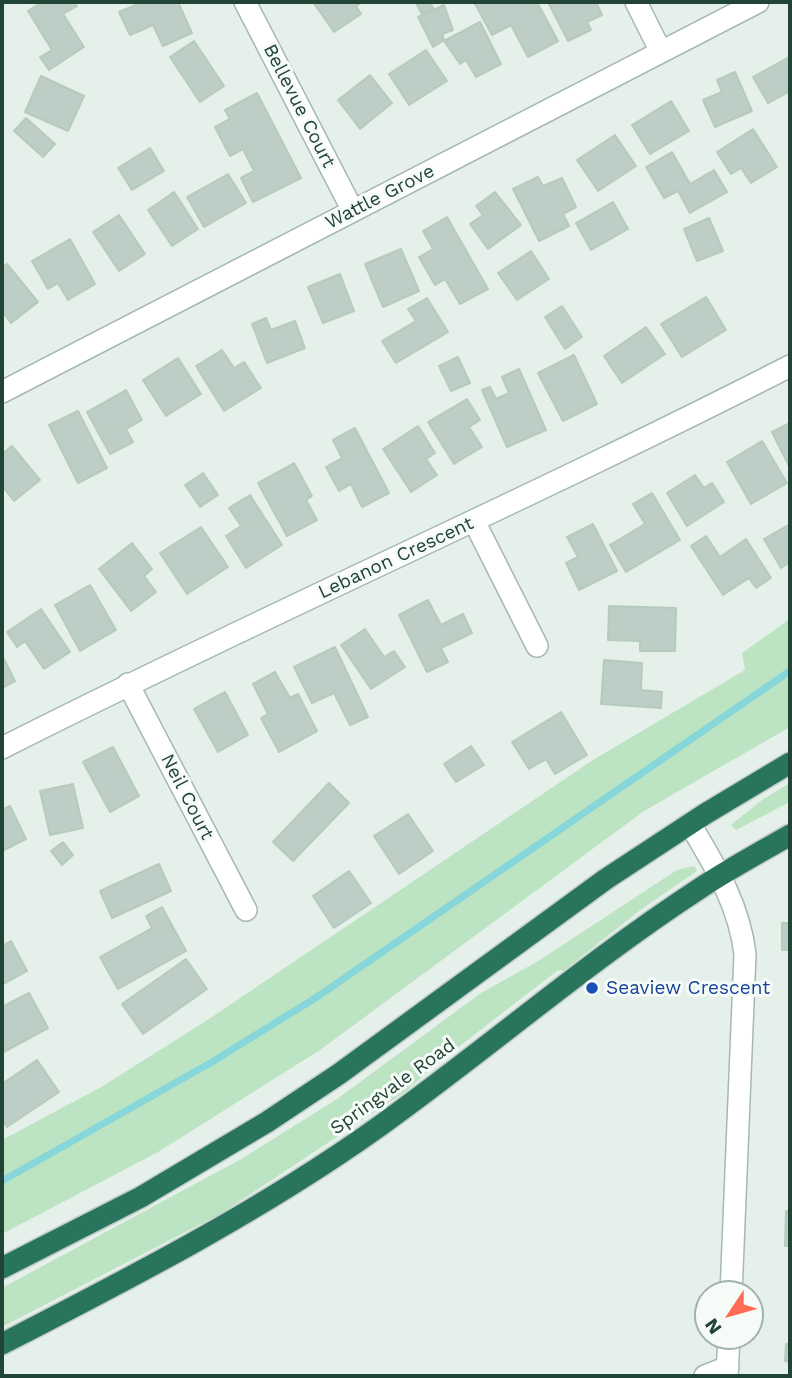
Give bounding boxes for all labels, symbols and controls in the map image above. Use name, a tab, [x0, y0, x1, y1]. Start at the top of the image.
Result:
street label: Bellevue Court	[258, 40, 340, 172]
street label: Wattle Grove	[322, 160, 438, 234]
street label: Lebanon Crescent	[315, 512, 477, 604]
street label: Neil Court	[156, 750, 218, 844]
place label: Seaview Crescent	[606, 977, 770, 999]
marker: Seaview Crescent	[584, 980, 600, 996]
street label: Springvale Road	[326, 1034, 460, 1140]
north arrow	[694, 1280, 764, 1350]
text: N	[700, 1314, 727, 1339]

